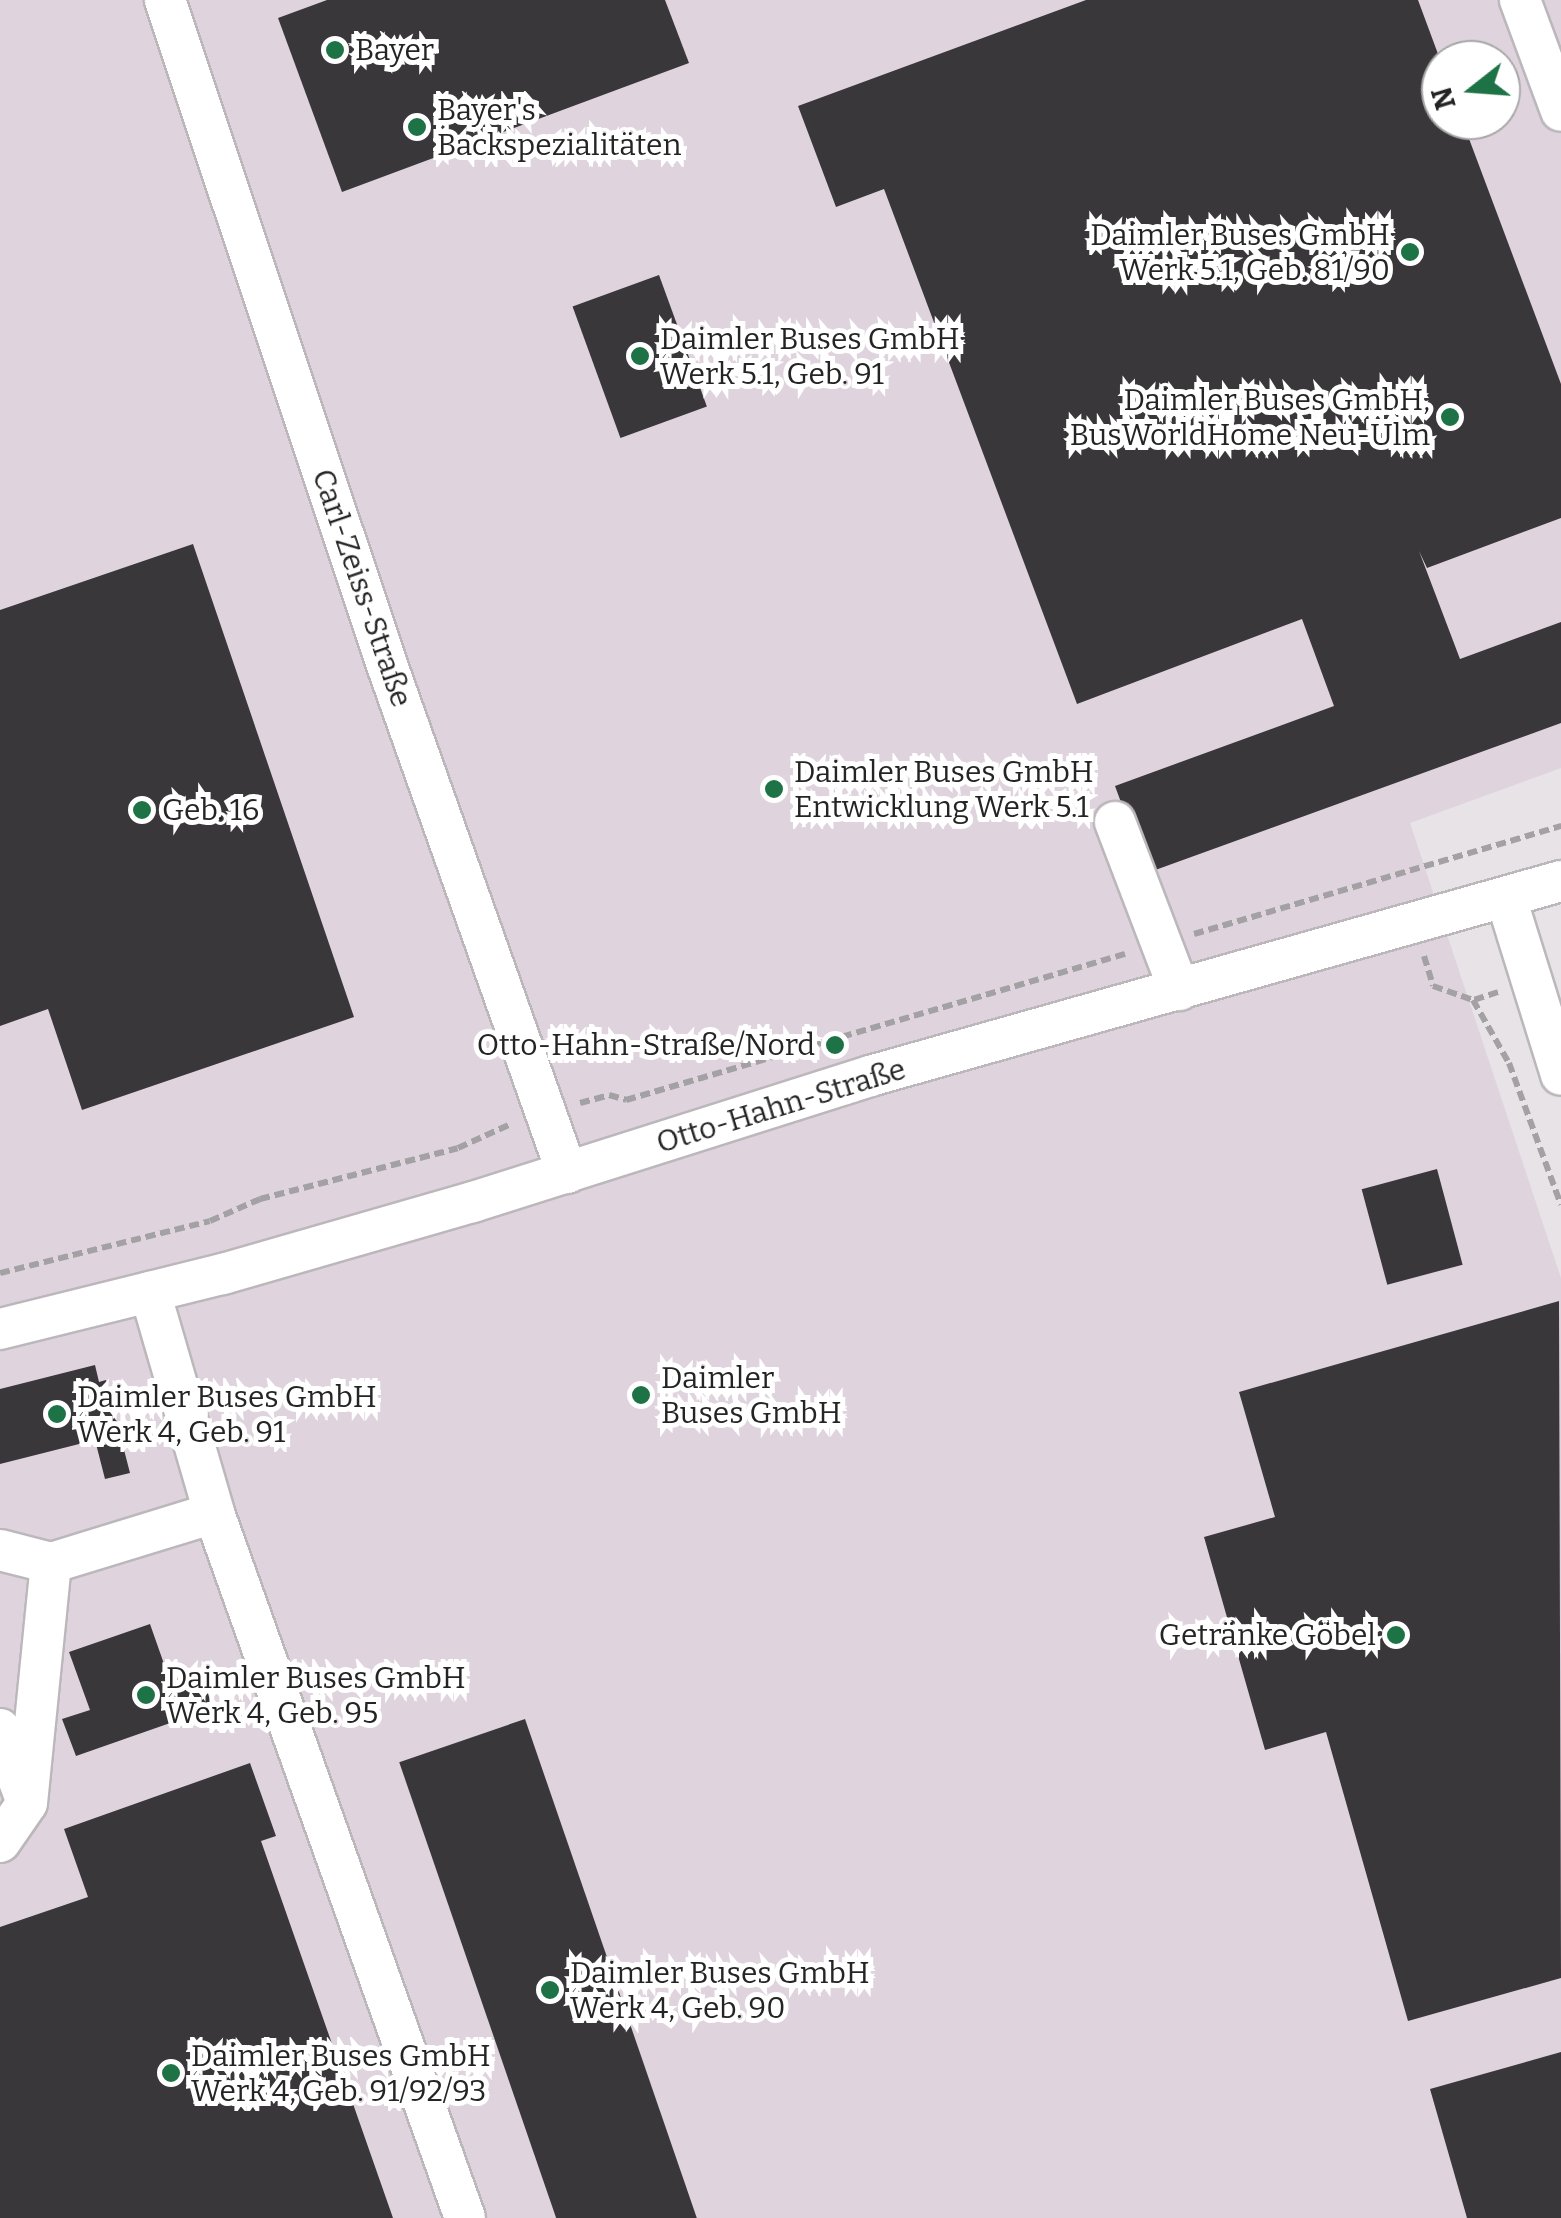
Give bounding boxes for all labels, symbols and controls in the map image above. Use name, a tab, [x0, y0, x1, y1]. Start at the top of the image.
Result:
place label: Bayer	[355, 32, 434, 68]
marker: Bayer	[324, 39, 346, 61]
north arrow	[1421, 40, 1521, 140]
text: N	[1425, 83, 1463, 113]
place label: Bayer's Backspezialitäten	[437, 92, 681, 162]
marker: Bayer's Backspezialitäten	[406, 116, 428, 138]
place label: Daimler Buses GmbH Werk 5.1, Geb. 81/90	[1090, 217, 1390, 288]
marker: Daimler Buses GmbH Werk 5.1, Geb. 81/90	[1399, 241, 1421, 263]
place label: Daimler Buses GmbH Werk 5.1, Geb. 91	[660, 321, 960, 392]
marker: Daimler Buses GmbH Werk 5.1, Geb. 91	[629, 345, 651, 367]
place label: Daimler Buses GmbH, BusWorldHome Neu-Ulm	[1070, 382, 1430, 452]
marker: Daimler Buses GmbH, BusWorldHome Neu-Ulm	[1439, 406, 1461, 428]
street label: Carl-Zeiss-Straße	[304, 464, 420, 712]
place label: Daimler Buses GmbH Entwicklung Werk 5.1	[794, 754, 1094, 824]
marker: Daimler Buses GmbH Entwicklung Werk 5.1	[763, 778, 785, 800]
place label: Geb. 16	[162, 792, 259, 828]
marker: Geb. 16	[131, 799, 153, 821]
place label: Otto-Hahn-Straße/Nord	[477, 1027, 815, 1063]
marker: Otto-Hahn-Straße/Nord	[824, 1034, 846, 1056]
street label: Otto-Hahn-Straße	[652, 1051, 910, 1161]
place label: Daimler Buses GmbH	[661, 1360, 842, 1430]
place label: Daimler Buses GmbH Werk 4, Geb. 91	[77, 1379, 377, 1450]
marker: Daimler Buses GmbH	[630, 1384, 652, 1406]
marker: Daimler Buses GmbH Werk 4, Geb. 91	[46, 1403, 68, 1425]
place label: Getränke Göbel	[1159, 1617, 1376, 1653]
marker: Getränke Göbel	[1385, 1624, 1407, 1646]
place label: Daimler Buses GmbH Werk 4, Geb. 95	[166, 1660, 466, 1730]
marker: Daimler Buses GmbH Werk 4, Geb. 95	[135, 1684, 157, 1706]
place label: Daimler Buses GmbH Werk 4, Geb. 90	[570, 1955, 870, 2026]
marker: Daimler Buses GmbH Werk 4, Geb. 90	[539, 1979, 561, 2001]
place label: Daimler Buses GmbH Werk 4, Geb. 91/92/93	[191, 2038, 491, 2108]
marker: Daimler Buses GmbH Werk 4, Geb. 91/92/93	[160, 2062, 182, 2084]

